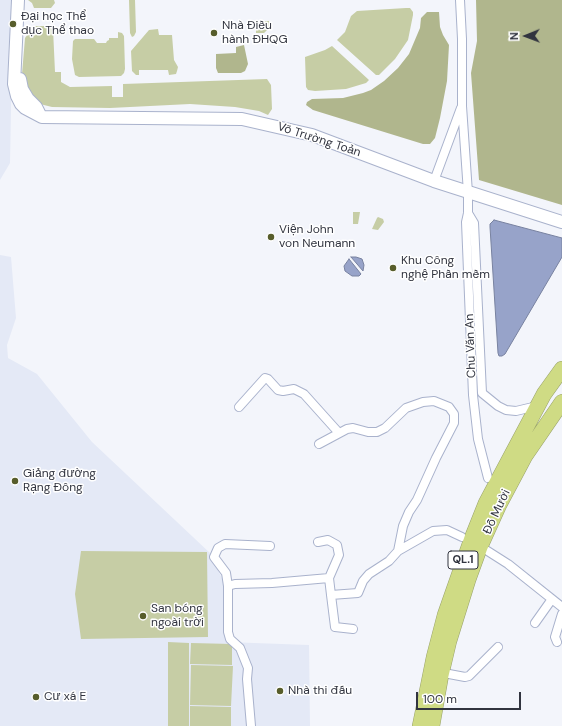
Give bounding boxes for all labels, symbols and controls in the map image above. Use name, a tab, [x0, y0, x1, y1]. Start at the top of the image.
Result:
place label: Đại học Thể dục Thể thao	[21, 10, 94, 38]
north arrow	[506, 16, 546, 56]
marker: Đại học Thể dục Thể thao	[8, 19, 18, 29]
place label: Nhà Điều hành ĐHQG	[222, 19, 287, 47]
marker: Nhà Điều hành ĐHQG	[209, 28, 219, 38]
text: N	[507, 32, 521, 40]
street label: Võ Trường Toản	[275, 120, 363, 160]
place label: Viện John von Neumann	[279, 223, 355, 251]
marker: Viện John von Neumann	[266, 232, 276, 242]
place label: Khu Công nghệ Phần mềm	[401, 254, 490, 282]
marker: Khu Công nghệ Phần mềm	[388, 263, 398, 273]
street label: Chu Văn An	[463, 314, 479, 378]
place label: Giảng đường Rạng Đông	[23, 467, 96, 495]
marker: Giảng đường Rạng Đông	[10, 476, 20, 486]
street label: Đỗ Mười	[480, 487, 514, 537]
road number: QL.1	[448, 551, 478, 569]
place label: San bóng ngoài trời	[151, 602, 204, 630]
marker: San bóng ngoài trời	[138, 611, 148, 621]
place label: Nhà thi đấu	[288, 684, 352, 698]
scale bar	[418, 684, 523, 710]
marker: Nhà thi đấu	[275, 686, 285, 696]
place label: Cư xá E	[44, 690, 86, 704]
text: 100 m	[423, 691, 457, 707]
marker: Cư xá E	[31, 692, 41, 702]

